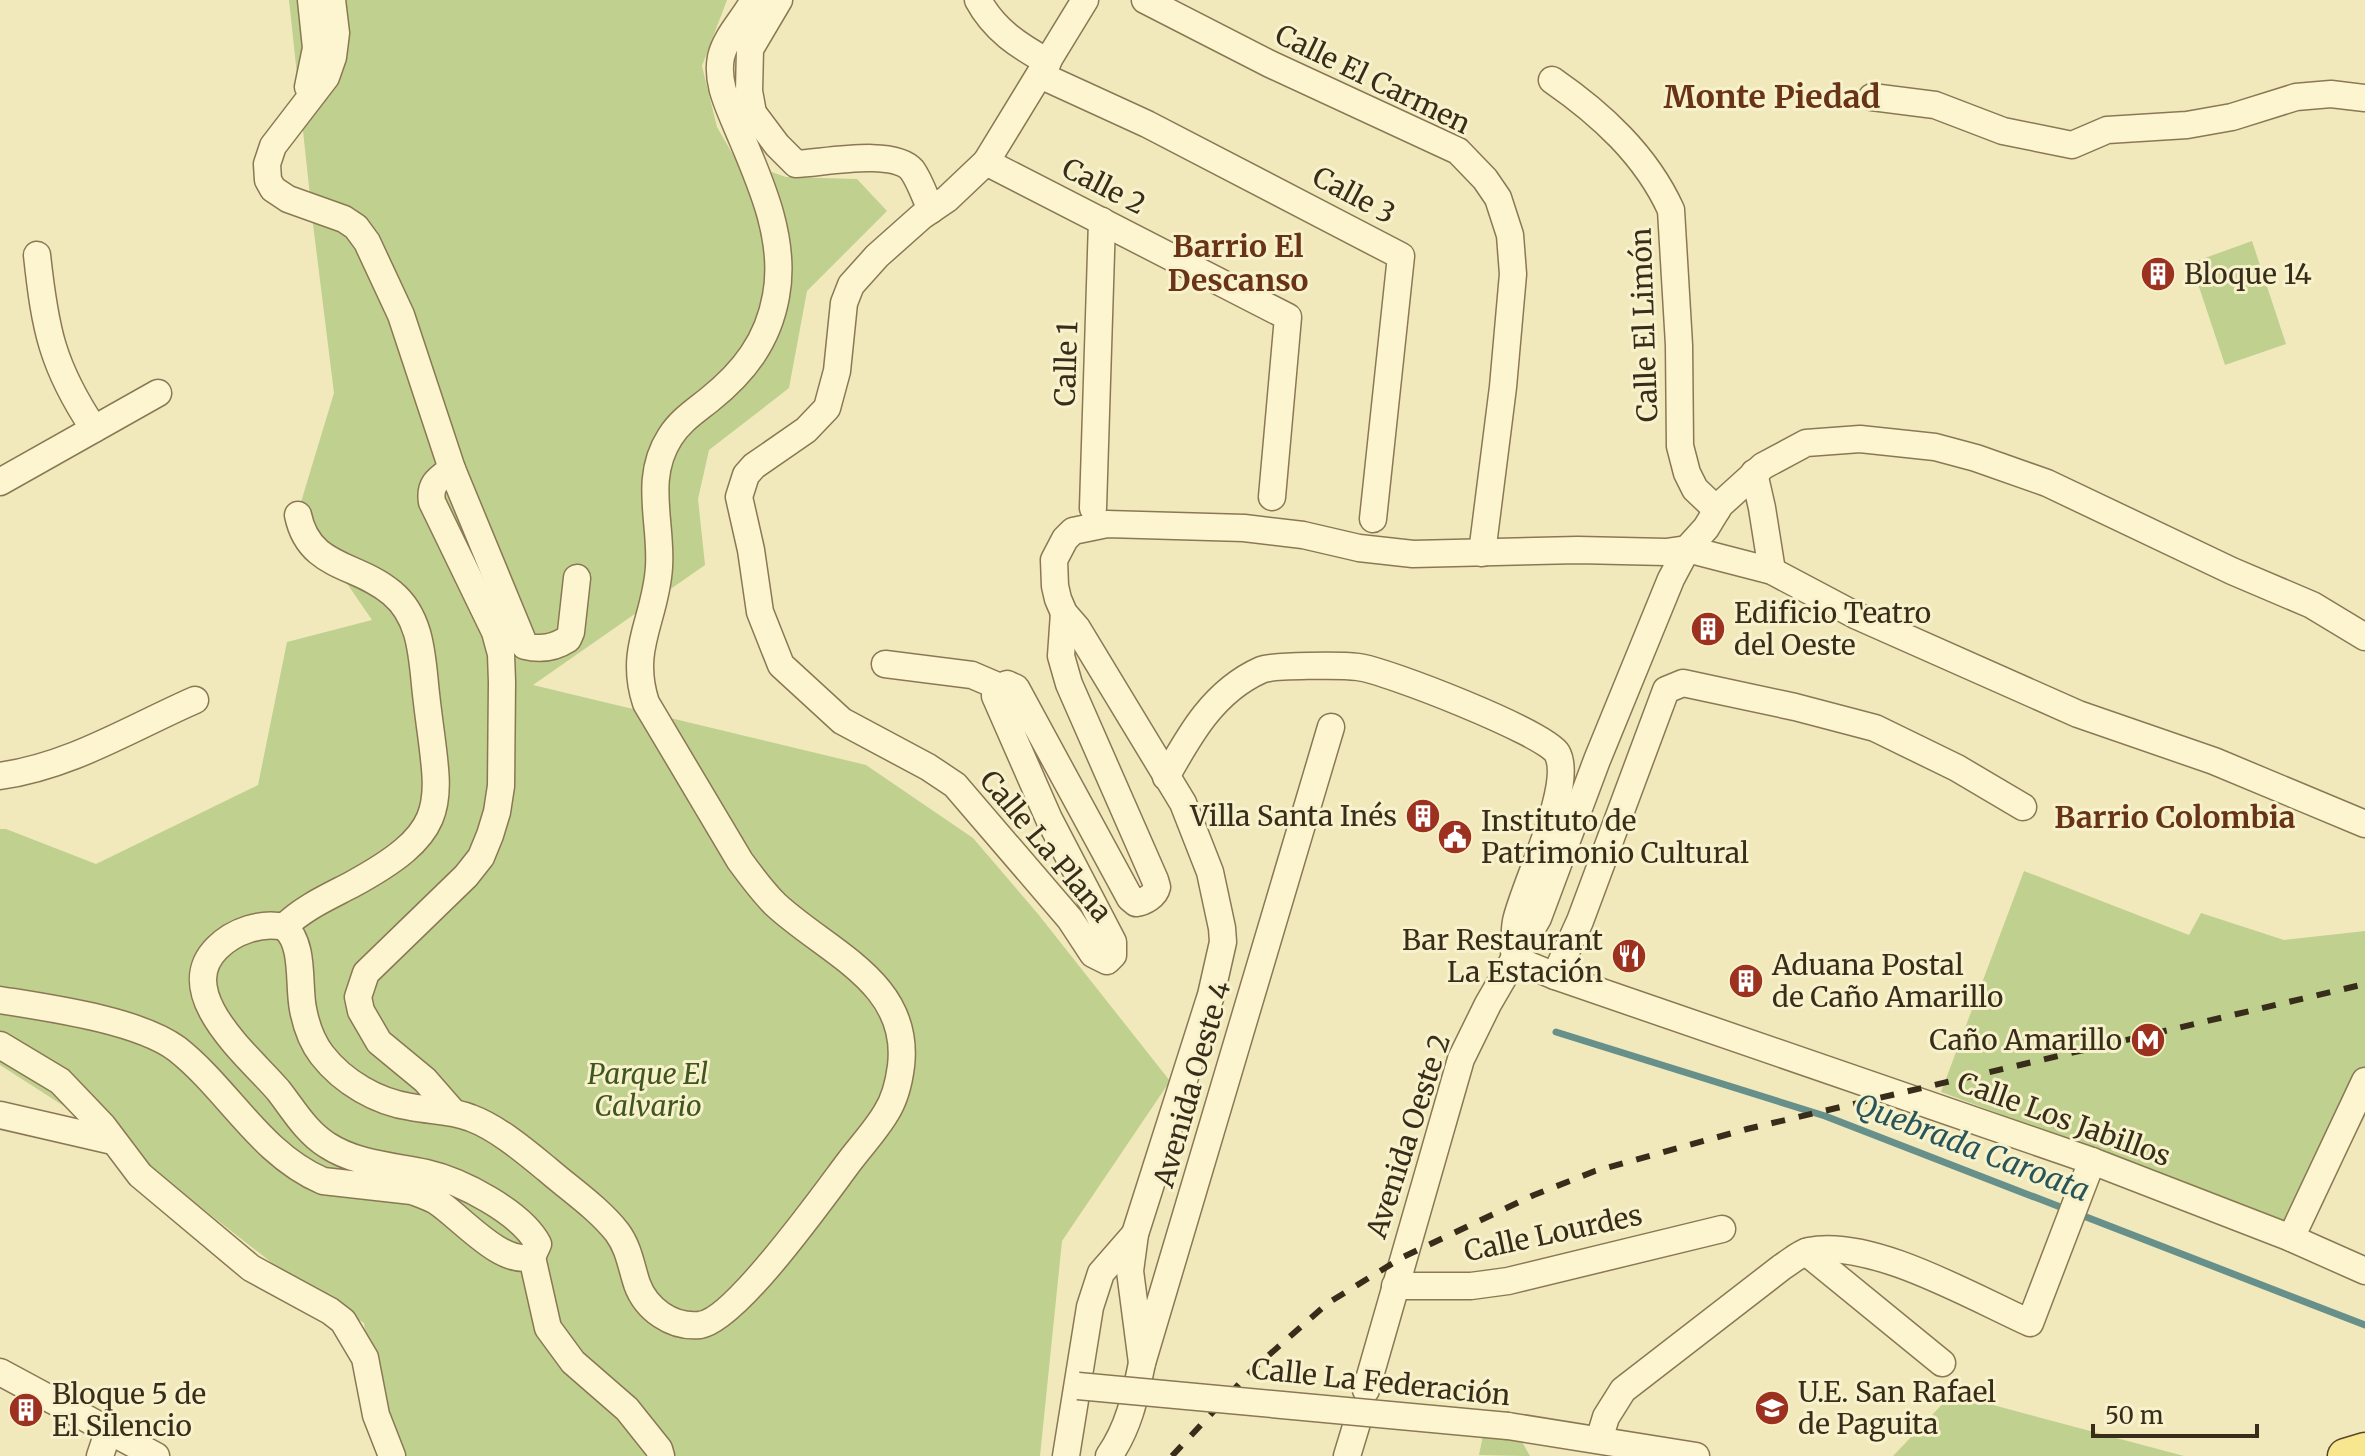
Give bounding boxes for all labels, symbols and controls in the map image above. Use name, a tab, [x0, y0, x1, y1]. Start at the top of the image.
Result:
street label: Calle El Carmen	[1270, 16, 1476, 142]
district label: Monte Piedad	[1663, 77, 1881, 117]
street label: Calle 2	[1056, 150, 1152, 222]
street label: Calle 3	[1307, 158, 1401, 232]
district label: Barrio El Descanso	[1167, 227, 1309, 299]
street label: Calle El Limón	[1623, 227, 1665, 423]
building icon: Bloque 14	[2139, 255, 2177, 293]
place label: Bloque 14	[2184, 256, 2312, 292]
street label: Calle 1	[1047, 321, 1085, 407]
place label: Edificio Teatro del Oeste	[1734, 595, 1931, 663]
building icon: Edificio Teatro del Oeste	[1689, 610, 1727, 648]
street label: Calle La Plana	[972, 763, 1120, 929]
building icon: Villa Santa Inés	[1404, 797, 1442, 835]
place label: Villa Santa Inés	[1189, 798, 1397, 834]
district label: Barrio Colombia	[2054, 798, 2296, 836]
place label: Instituto de Patrimonio Cultural	[1481, 803, 1749, 871]
public building icon: Instituto de Patrimonio Cultural	[1436, 818, 1474, 856]
place label: Bar Restaurant La Estación	[1402, 922, 1603, 990]
restaurant icon: Bar Restaurant La Estación	[1610, 937, 1648, 975]
place label: Aduana Postal de Caño Amarillo	[1771, 947, 2003, 1015]
building icon: Aduana Postal de Caño Amarillo	[1727, 962, 1765, 1000]
street label: Avenida Oeste 4	[1145, 977, 1239, 1192]
metro station icon: Caño Amarillo	[2129, 1021, 2167, 1059]
place label: Caño Amarillo	[1929, 1022, 2122, 1058]
street label: Avenida Oeste 2	[1358, 1029, 1458, 1243]
park label: Parque El Calvario	[588, 1056, 708, 1124]
street label: Calle Los Jabillos	[1953, 1064, 2175, 1174]
water label: Quebrada Caroata	[1850, 1085, 2095, 1209]
street label: Calle Lourdes	[1461, 1197, 1645, 1269]
street label: Calle La Federación	[1250, 1351, 1512, 1413]
place label: U.E. San Rafael de Paguita	[1798, 1374, 1996, 1442]
place label: Bloque 5 de El Silencio	[52, 1376, 206, 1444]
scale bar	[2093, 1388, 2257, 1438]
school or university icon: U.E. San Rafael de Paguita	[1753, 1389, 1791, 1427]
building icon: Bloque 5 de El Silencio	[7, 1391, 45, 1429]
text: 50 m	[2105, 1400, 2164, 1431]

